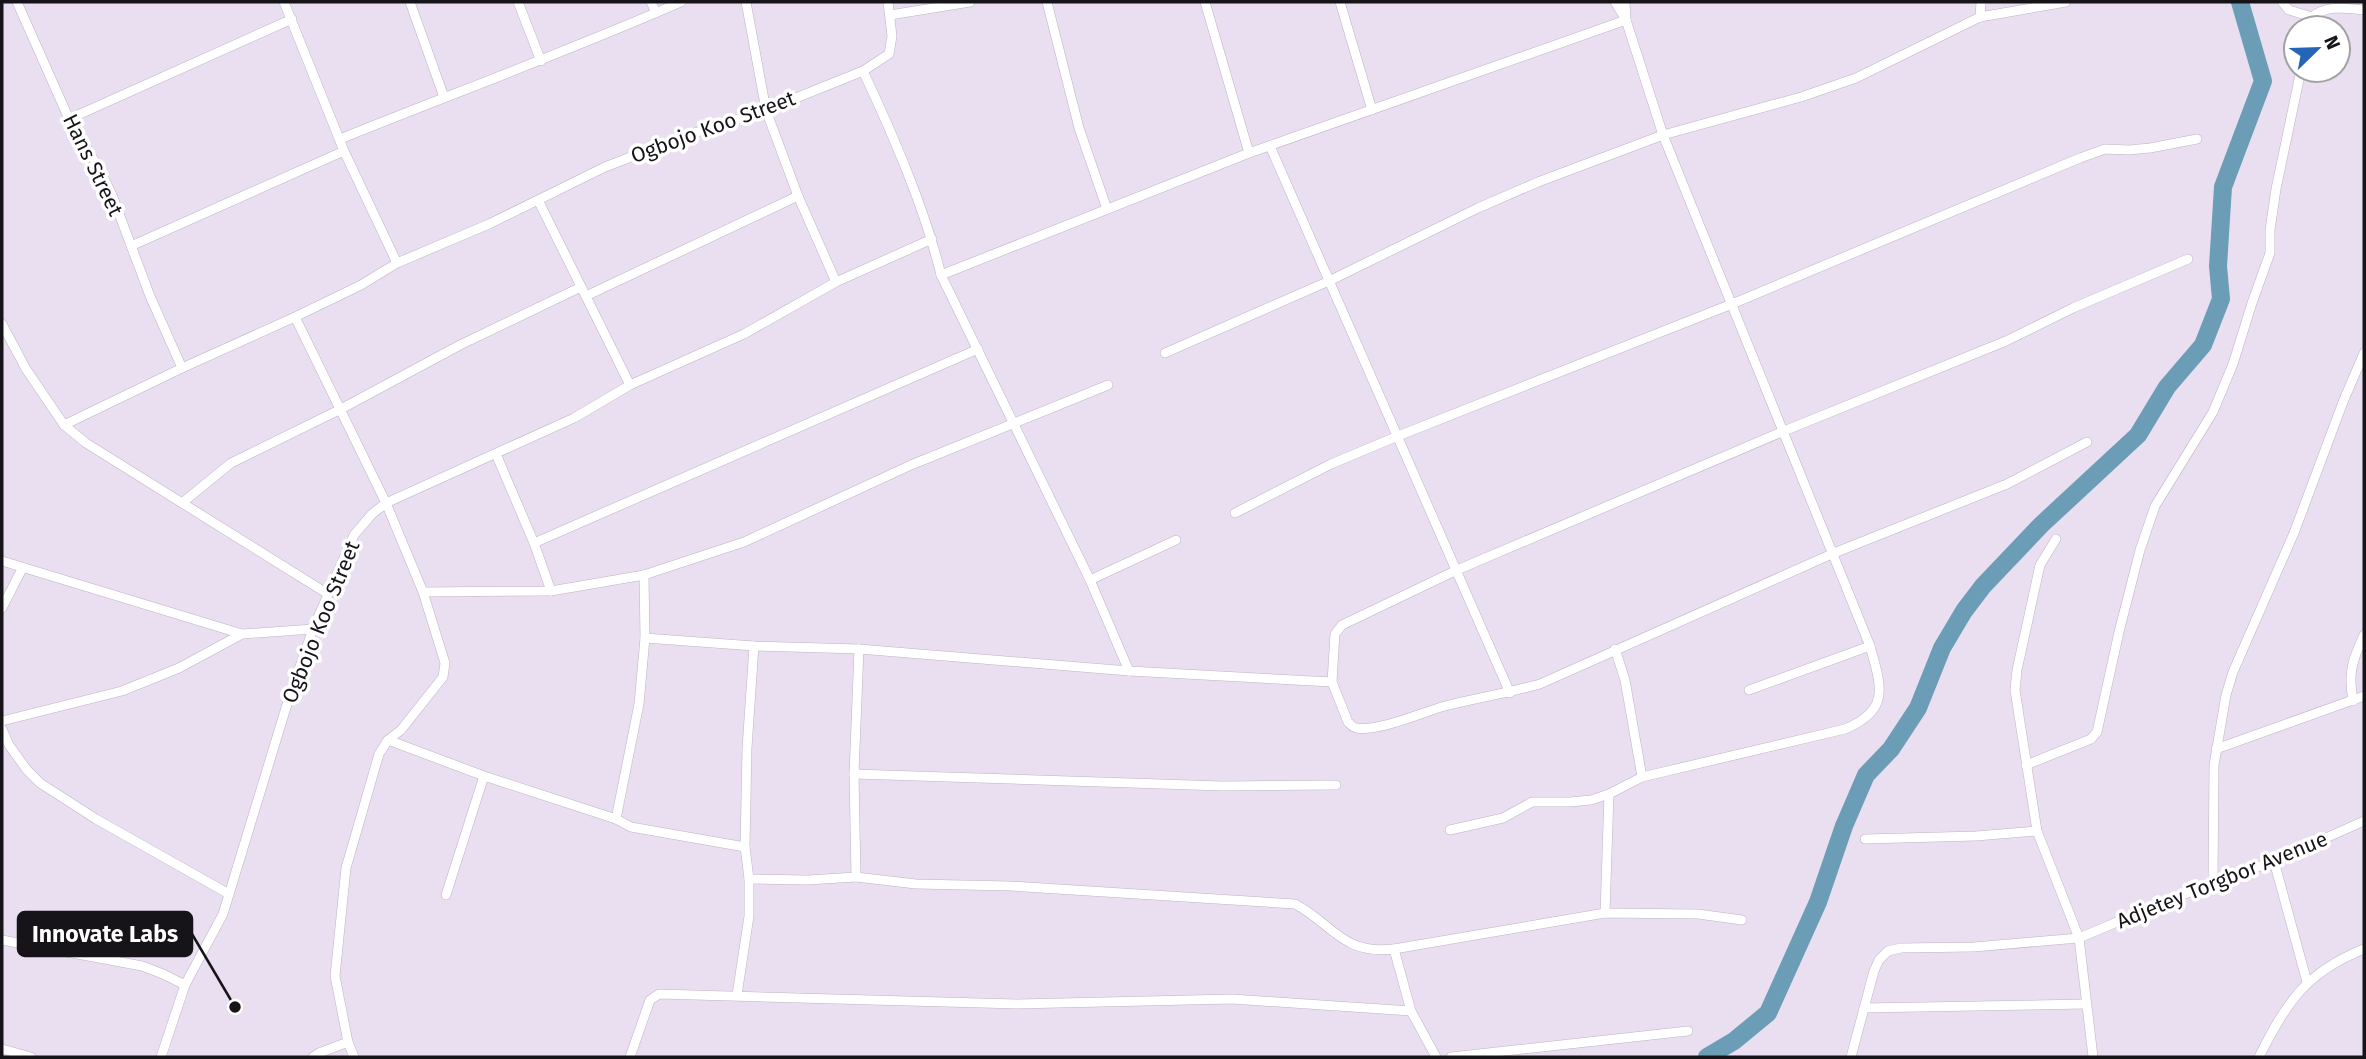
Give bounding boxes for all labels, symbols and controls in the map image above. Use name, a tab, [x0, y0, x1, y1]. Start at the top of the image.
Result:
north arrow	[2282, 14, 2352, 84]
text: N	[2319, 32, 2345, 53]
street label: Ogbojo Koo Street	[627, 85, 799, 169]
street label: Hans Street	[57, 110, 129, 221]
street label: Ogbojo Koo Street	[277, 537, 366, 707]
street label: Adjetey Torgbor Avenue	[2113, 826, 2331, 934]
callout: Innovate Labs	[18, 912, 192, 956]
text: Innovate Labs	[32, 920, 178, 948]

